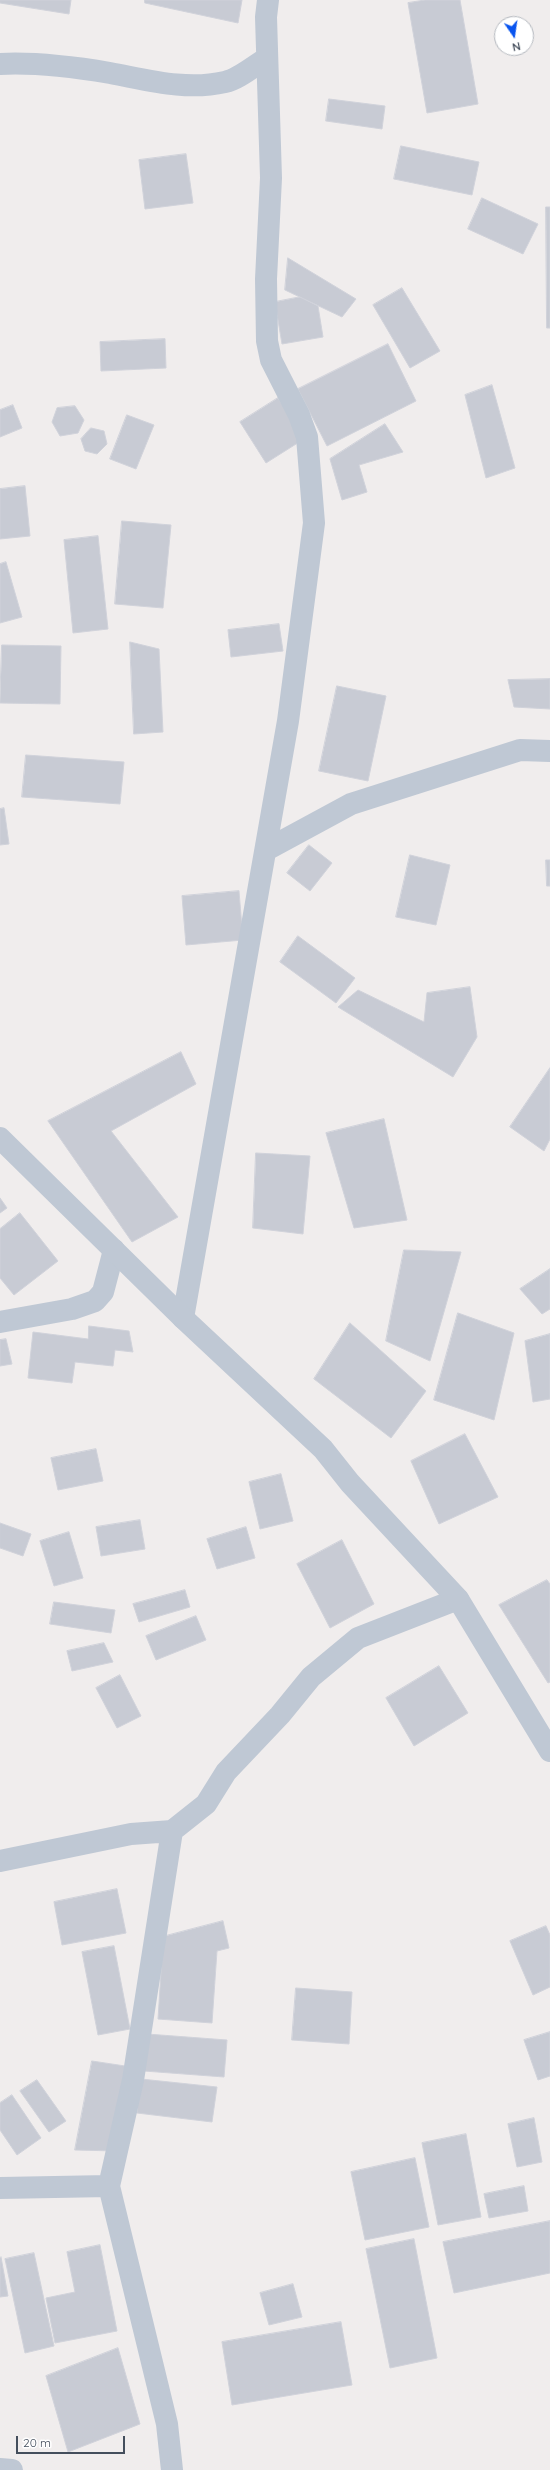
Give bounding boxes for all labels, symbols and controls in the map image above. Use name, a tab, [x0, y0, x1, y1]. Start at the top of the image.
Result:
north arrow	[494, 16, 534, 56]
text: N	[511, 39, 522, 54]
scale bar	[18, 2428, 127, 2454]
text: 20 m	[23, 2435, 51, 2450]

